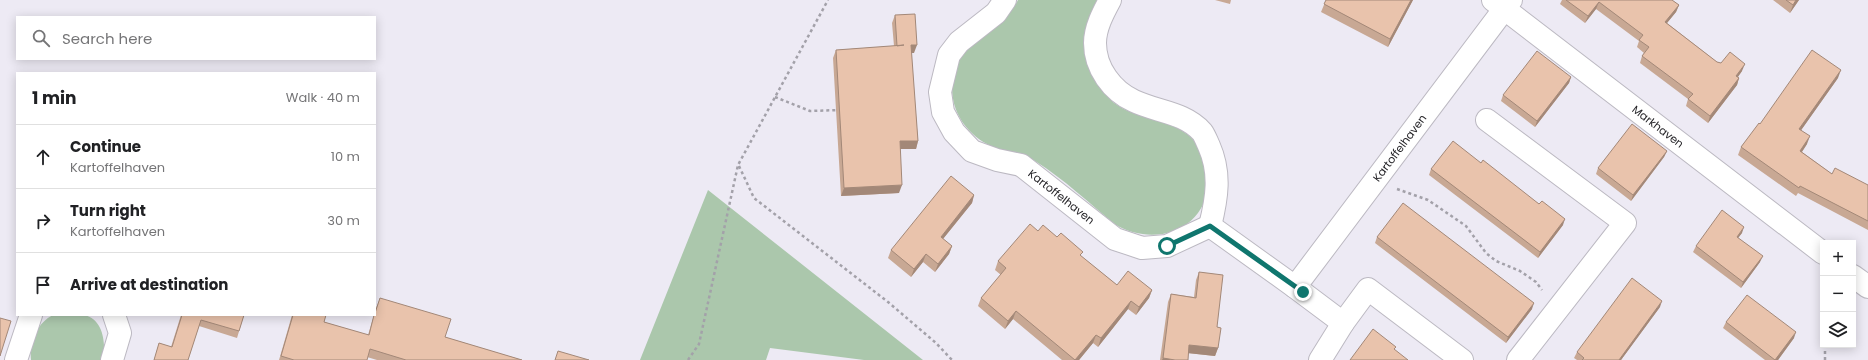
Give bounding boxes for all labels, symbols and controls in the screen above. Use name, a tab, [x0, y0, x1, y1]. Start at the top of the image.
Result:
search box	[16, 16, 376, 60]
icon: search	[30, 27, 52, 49]
text: Search here	[62, 28, 152, 49]
text: 1 min	[32, 86, 76, 110]
text: Walk · 40 m	[286, 88, 360, 107]
street label: Markhaven	[1629, 102, 1687, 152]
street label: Kartoffelhaven	[1369, 111, 1430, 185]
text: Continue	[70, 136, 141, 157]
icon: ahead	[32, 146, 54, 168]
text: 10 m	[331, 147, 360, 166]
text: Kartoffelhaven	[70, 158, 165, 177]
street label: Kartoffelhaven	[1025, 166, 1098, 228]
text: Turn right	[70, 200, 146, 221]
icon: right	[32, 210, 54, 232]
text: 30 m	[327, 211, 360, 230]
text: Kartoffelhaven	[70, 222, 165, 241]
route start	[1158, 237, 1176, 255]
map controls	[1820, 240, 1856, 348]
button: +	[1820, 240, 1856, 276]
icon: arrive	[32, 274, 54, 296]
text: Arrive at destination	[70, 274, 228, 295]
button: −	[1820, 276, 1856, 312]
route end	[1294, 283, 1312, 301]
button: layers	[1820, 312, 1856, 348]

